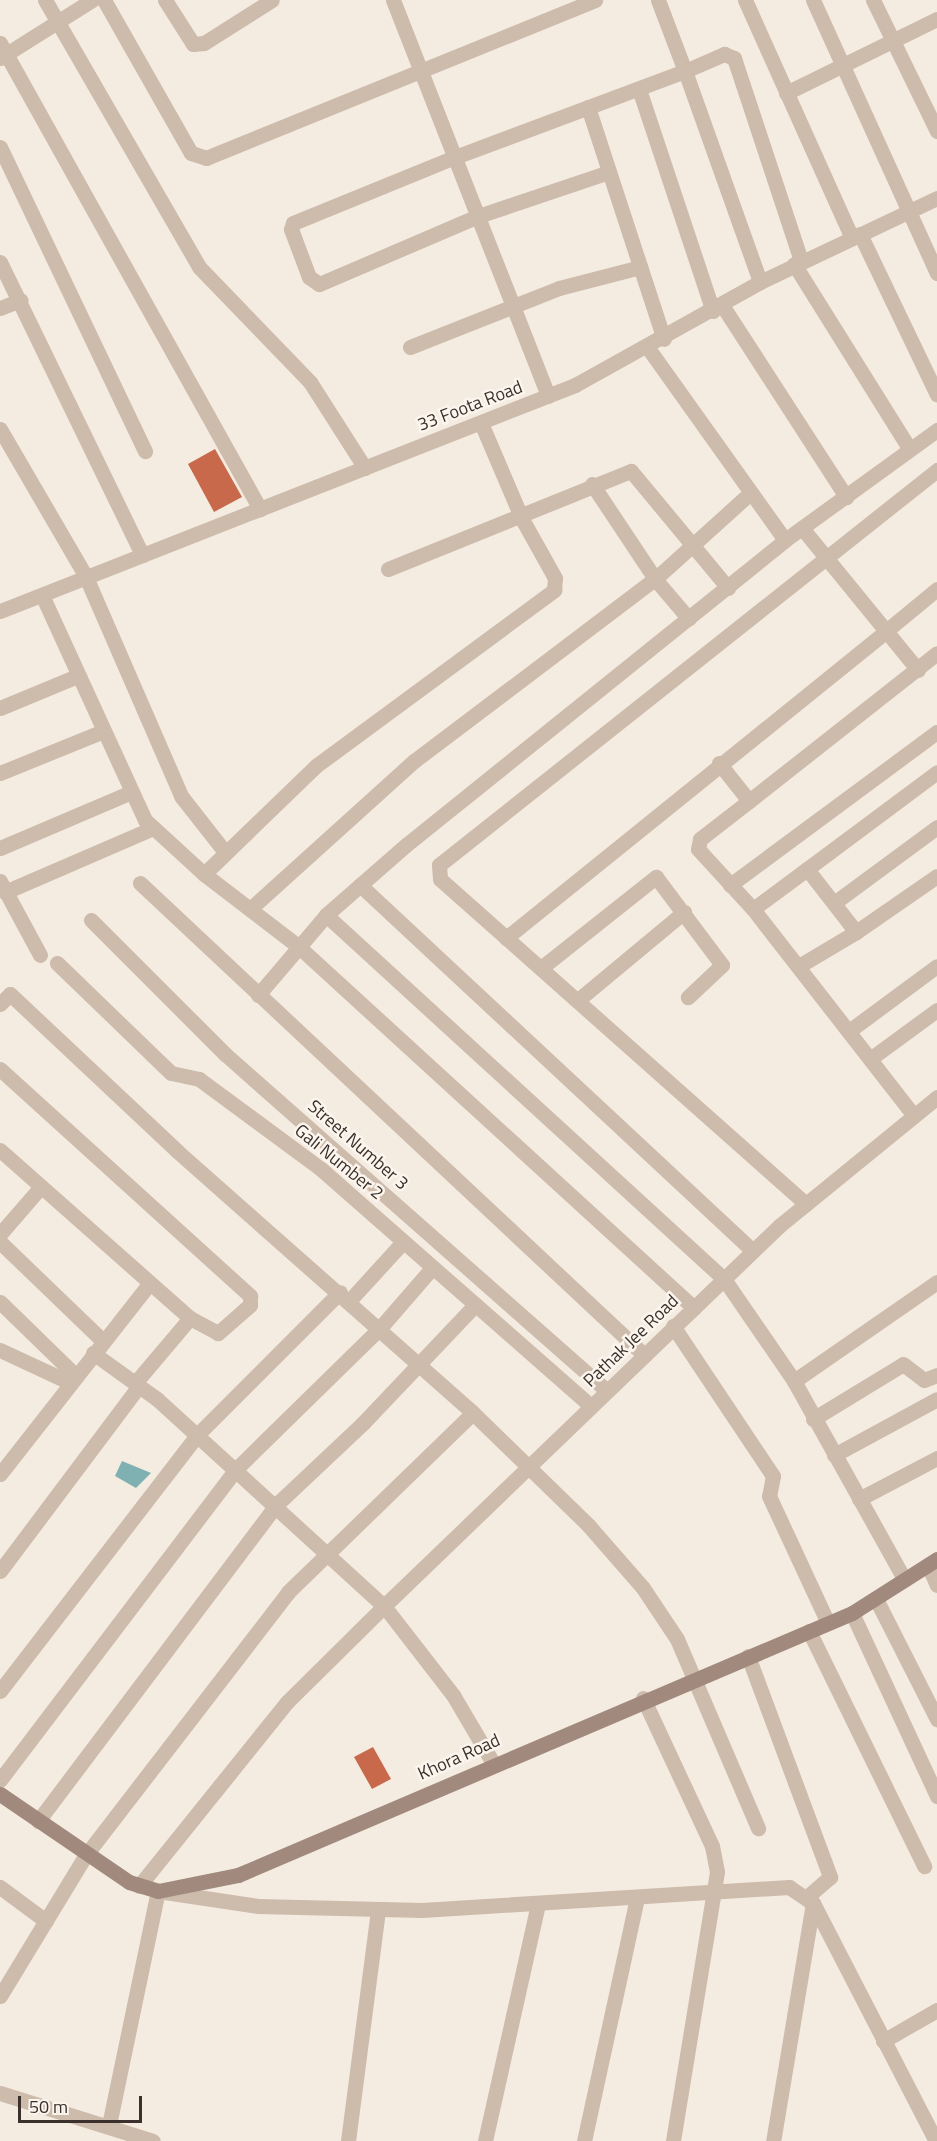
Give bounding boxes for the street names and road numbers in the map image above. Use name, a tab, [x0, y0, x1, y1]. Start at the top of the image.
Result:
street label: 33 Foota Road	[415, 376, 525, 436]
street label: Street Number 3	[303, 1096, 413, 1194]
street label: Gali Number 2	[290, 1120, 388, 1204]
street label: Pathak Jee Road	[579, 1290, 683, 1392]
street label: Khora Road	[415, 1729, 503, 1785]

